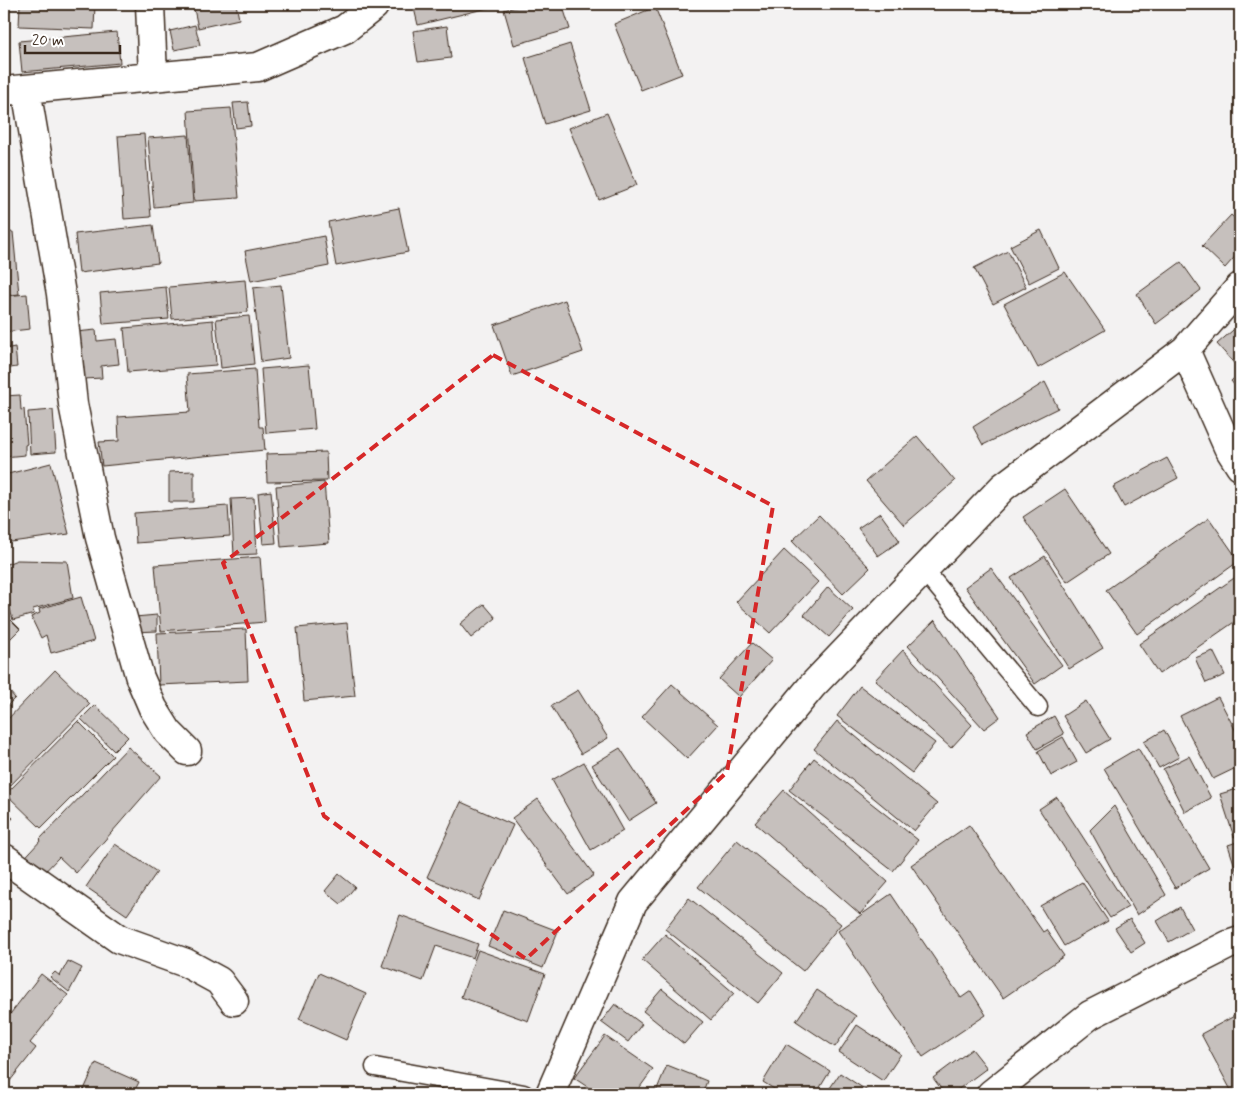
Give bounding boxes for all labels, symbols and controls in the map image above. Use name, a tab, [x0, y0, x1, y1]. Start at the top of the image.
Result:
scale bar	[25, 22, 120, 54]
text: 20 m	[32, 31, 64, 51]

